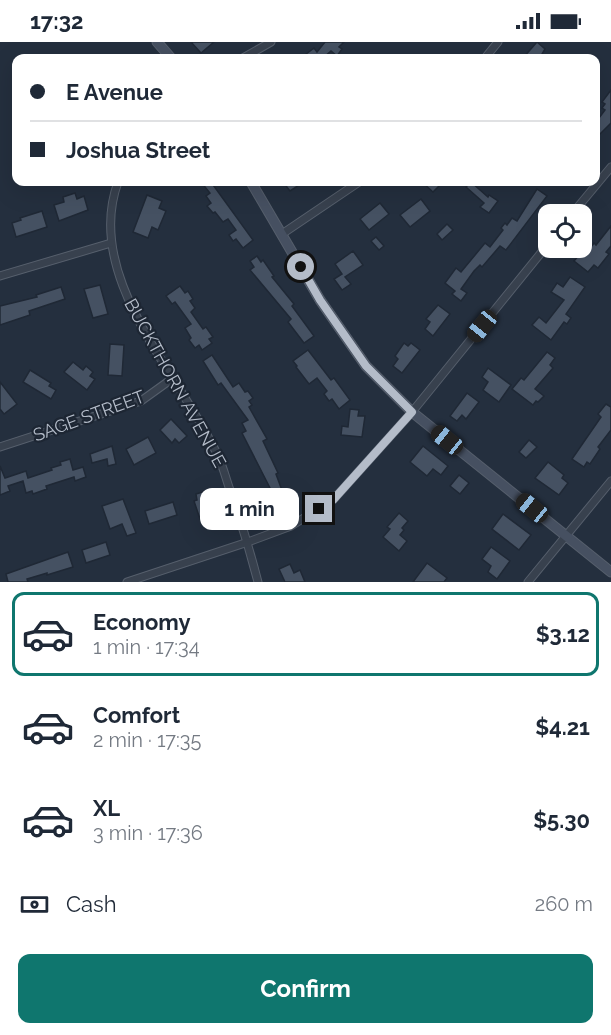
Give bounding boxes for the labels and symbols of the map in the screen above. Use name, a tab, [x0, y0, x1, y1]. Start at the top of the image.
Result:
route start	[287, 253, 314, 280]
street label: BUCKTHORN AVENUE	[120, 295, 231, 471]
car	[464, 306, 500, 346]
street label: SAGE STREET	[30, 386, 148, 445]
car	[427, 422, 467, 458]
callout: 1 min	[199, 488, 298, 530]
car	[512, 490, 552, 526]
route end	[305, 495, 332, 522]

